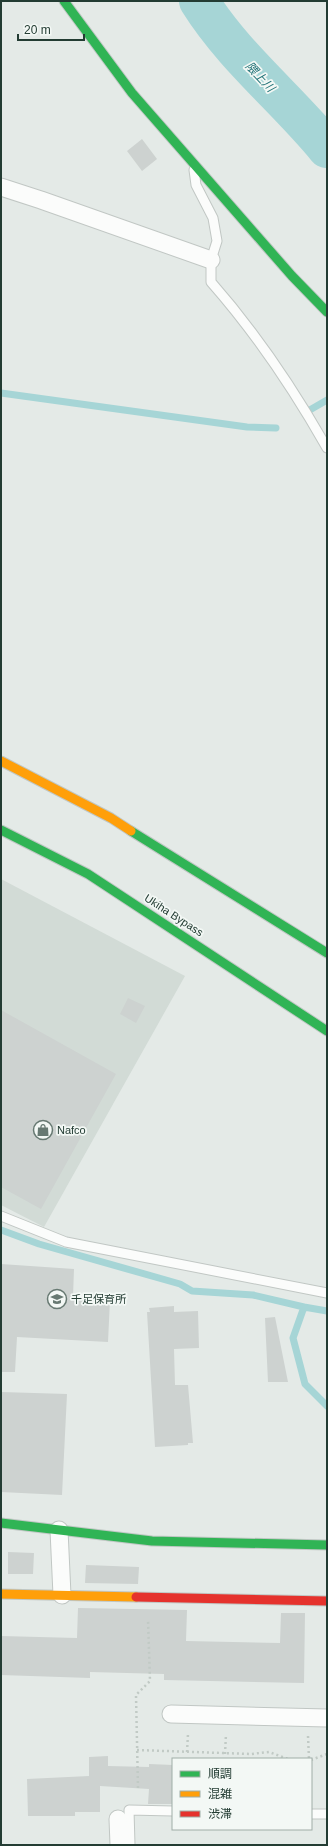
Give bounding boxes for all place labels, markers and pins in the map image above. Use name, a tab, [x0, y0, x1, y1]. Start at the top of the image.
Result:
shop icon: Nafco	[32, 1119, 54, 1141]
place label: Nafco	[57, 1124, 86, 1136]
school or university icon: 千足保育所	[46, 1288, 68, 1310]
place label: 千足保育所	[71, 1293, 127, 1305]

